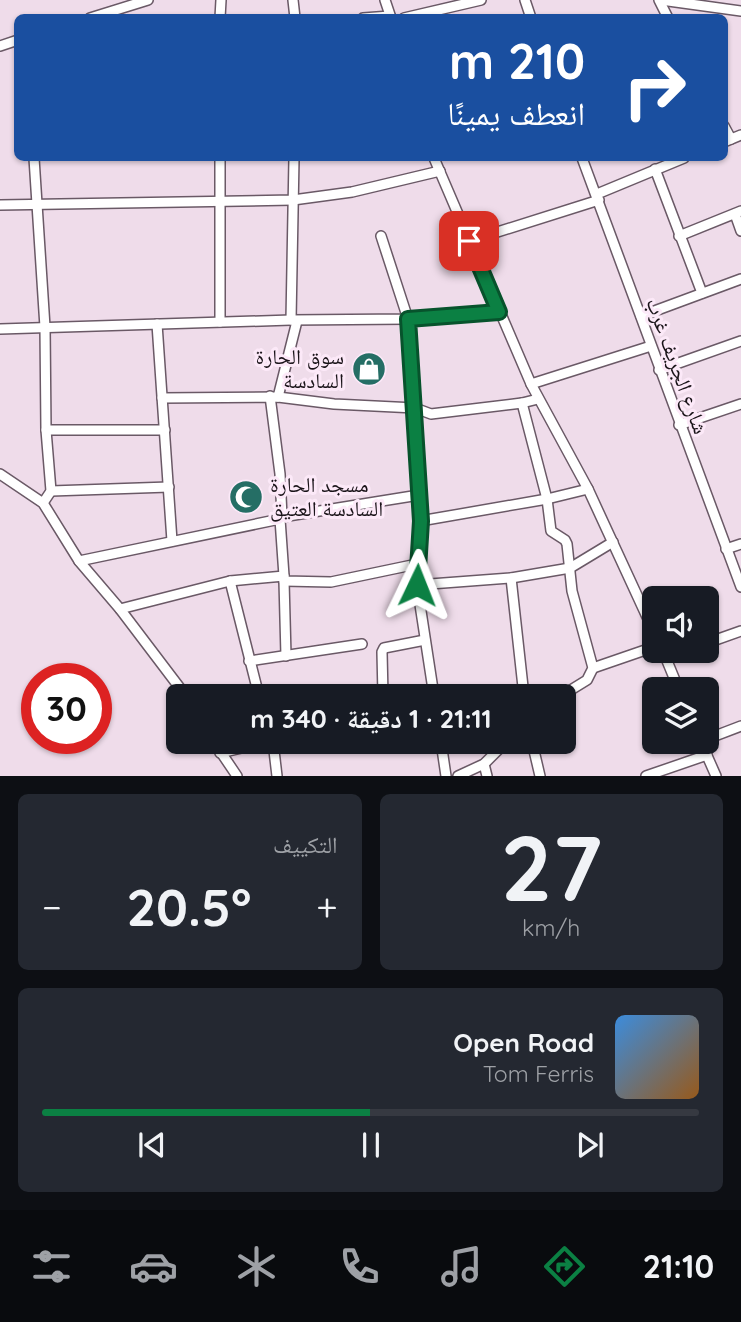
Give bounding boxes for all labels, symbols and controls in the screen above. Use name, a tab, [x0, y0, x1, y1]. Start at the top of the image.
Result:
text: 210 m	[449, 30, 585, 91]
icon: right	[609, 42, 700, 133]
text: انعطف يمينًا	[447, 93, 585, 133]
pin	[439, 211, 499, 271]
icon: arrive	[450, 222, 488, 260]
street label: شارع الجريف غرب	[640, 294, 715, 438]
place label: سوق الحارة السادسة	[256, 343, 344, 393]
shop icon: سوق الحارة السادسة	[350, 350, 388, 388]
place label: مسجد الحارة السادسة العتيق	[270, 471, 383, 522]
mosque icon: مسجد الحارة السادسة العتيق	[227, 478, 265, 516]
position arrow	[380, 548, 454, 622]
map controls	[642, 586, 719, 754]
button: sound	[642, 586, 719, 663]
speed limit sign: 30	[21, 663, 112, 754]
button: layers	[642, 677, 719, 754]
text: 21:11 · 1 دقيقة · 340 m	[250, 702, 492, 735]
text: 27	[500, 810, 602, 924]
text: التكييف	[273, 830, 338, 859]
text: 20.5°	[126, 874, 251, 939]
text: −	[42, 883, 62, 931]
text: +	[316, 883, 338, 931]
text: km/h	[522, 913, 580, 942]
text: Open Road	[453, 1026, 594, 1059]
text: Tom Ferris	[483, 1059, 594, 1088]
icon: previous	[133, 1126, 171, 1164]
icon: pause	[352, 1126, 390, 1164]
icon: next	[571, 1126, 609, 1164]
icon: filters	[27, 1242, 76, 1291]
icon: car	[129, 1242, 178, 1291]
icon: climate	[232, 1242, 281, 1291]
icon: phone	[335, 1242, 384, 1291]
icon: music	[437, 1242, 486, 1291]
icon: directions	[540, 1242, 589, 1291]
text: 21:10	[643, 1246, 714, 1286]

